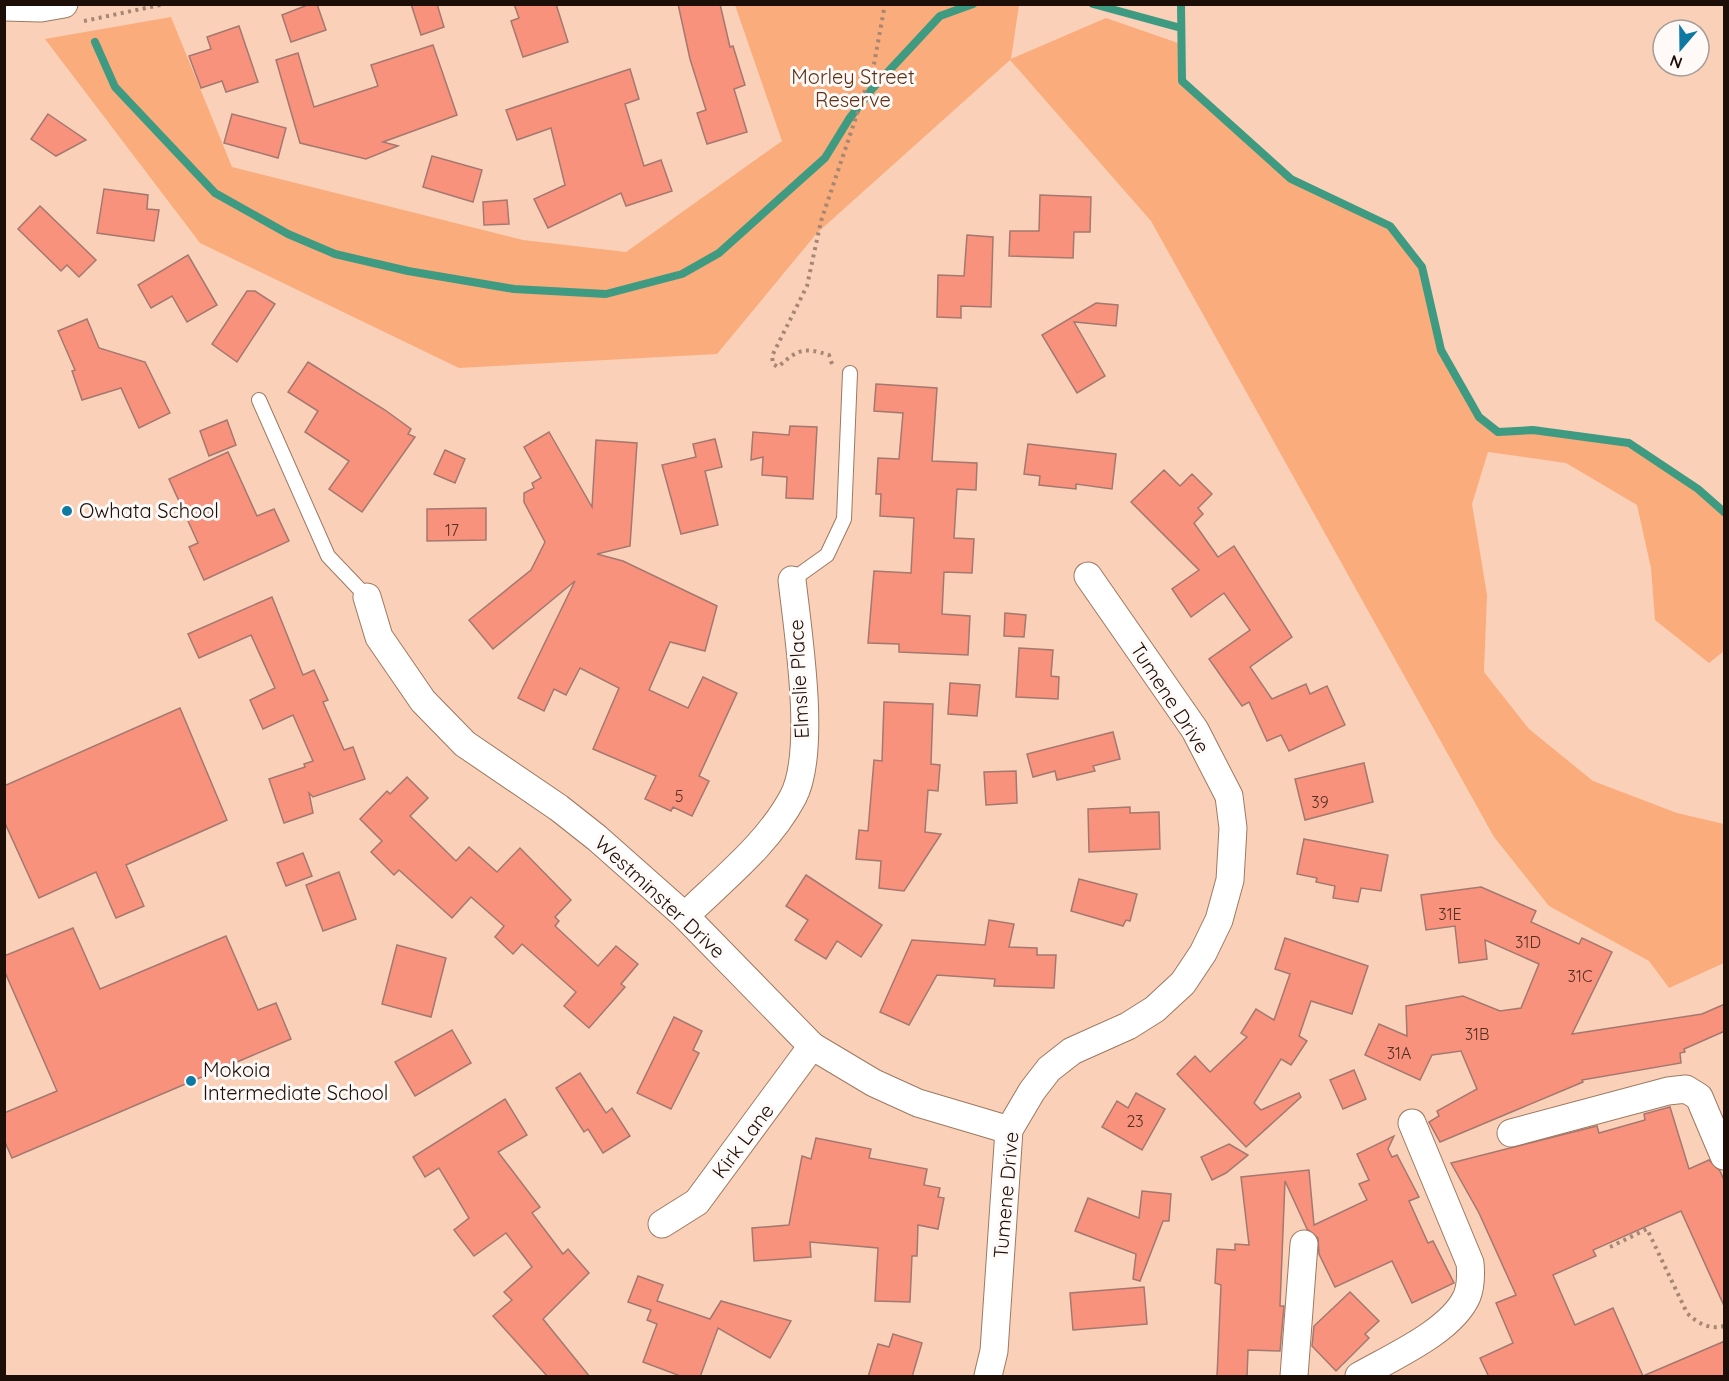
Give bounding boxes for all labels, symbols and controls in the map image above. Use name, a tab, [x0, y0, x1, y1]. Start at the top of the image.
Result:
north arrow	[1651, 18, 1711, 78]
text: N	[1667, 51, 1685, 74]
park label: Morley Street Reserve	[791, 64, 915, 112]
place label: Owhata School	[79, 498, 219, 523]
marker: Owhata School	[60, 504, 74, 518]
house number: 17	[445, 520, 459, 540]
street label: Elmslie Place	[783, 619, 814, 739]
street label: Tumene Drive	[1125, 638, 1216, 758]
house number: 5	[675, 786, 683, 806]
house number: 39	[1311, 792, 1329, 812]
street label: Westminster Drive	[590, 830, 731, 963]
house number: 31E	[1438, 904, 1462, 924]
house number: 31D	[1515, 932, 1541, 952]
house number: 31C	[1568, 966, 1592, 986]
house number: 31B	[1465, 1024, 1489, 1044]
house number: 31A	[1387, 1043, 1411, 1063]
place label: Mokoia Intermediate School	[203, 1057, 388, 1105]
marker: Mokoia Intermediate School	[184, 1074, 198, 1088]
street label: Kirk Lane	[706, 1098, 779, 1183]
house number: 23	[1126, 1111, 1144, 1131]
street label: Tumene Drive	[988, 1131, 1023, 1259]

